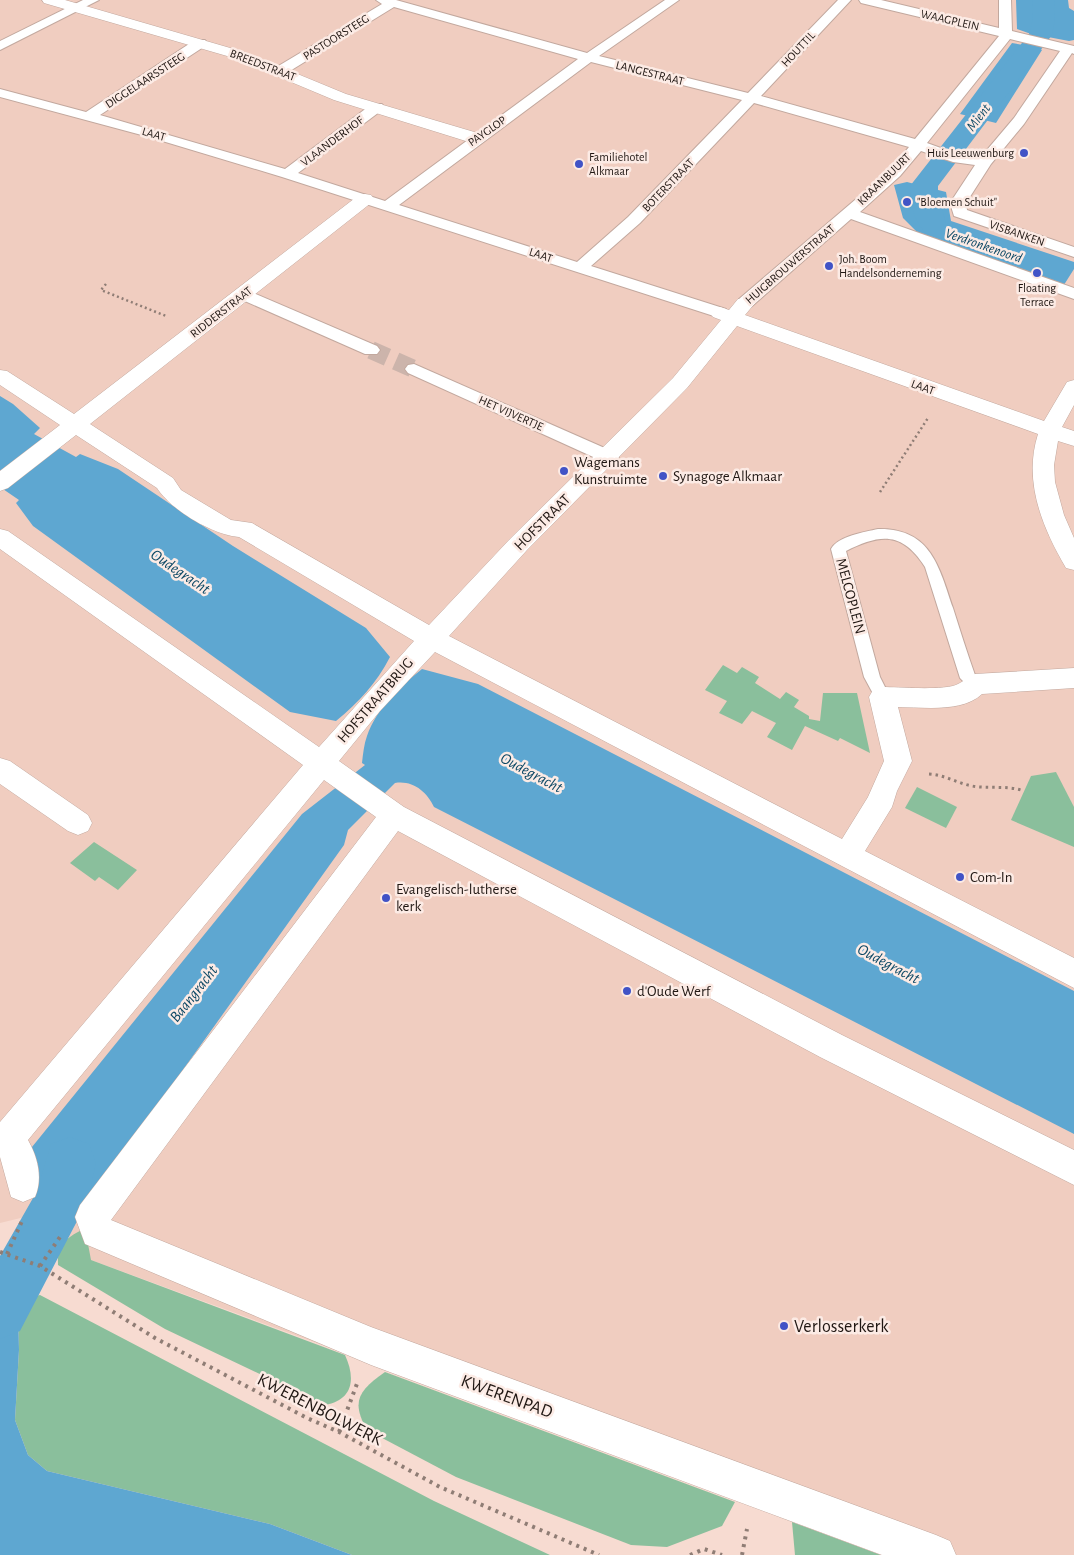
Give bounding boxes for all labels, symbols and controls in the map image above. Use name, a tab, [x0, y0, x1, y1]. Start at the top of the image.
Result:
street label: WAAGPLEIN	[920, 7, 980, 33]
street label: PASTOORSTEEG	[301, 12, 371, 62]
street label: HOUTTIL	[779, 29, 817, 69]
street label: BREEDSTRAAT	[228, 47, 298, 83]
street label: DIGGELAARSSTEEG	[103, 50, 187, 110]
street label: LANGESTRAAT	[615, 59, 686, 87]
water label: Mient	[964, 101, 994, 134]
street label: VLAANDERHOF	[298, 113, 366, 168]
street label: PAYGLOP	[466, 114, 508, 148]
street label: LAAT	[141, 125, 167, 143]
place label: Huis Leeuwenburg	[927, 147, 1014, 159]
marker: Huis Leeuwenburg	[1018, 147, 1030, 159]
place label: Familiehotel Alkmaar	[589, 151, 647, 177]
street label: KRAANBUURT	[855, 151, 913, 207]
street label: BOTERSTRAAT	[640, 156, 696, 214]
marker: Familiehotel Alkmaar	[573, 158, 585, 170]
marker: "Bloemen Schuit"	[901, 196, 913, 208]
place label: "Bloemen Schuit"	[917, 196, 997, 208]
street label: VISBANKEN	[988, 218, 1046, 248]
street label: HUIGBROUWERSTRAAT	[743, 222, 837, 306]
water label: Verdronkenoord	[944, 226, 1024, 266]
street label: LAAT	[528, 246, 554, 264]
place label: Joh. Boom Handelsonderneming	[839, 253, 942, 279]
marker: Joh. Boom Handelsonderneming	[823, 260, 835, 272]
marker: Floating Terrace	[1031, 267, 1043, 279]
place label: Floating Terrace	[1018, 282, 1056, 308]
street label: RIDDERSTRAAT	[188, 284, 254, 340]
street label: LAAT	[910, 377, 936, 397]
street label: HET VIJVERTJE	[477, 393, 545, 433]
place label: Wagemans Kunstruimte	[574, 455, 647, 487]
marker: Wagemans Kunstruimte	[558, 465, 570, 477]
place label: Synagoge Alkmaar	[673, 469, 782, 484]
marker: Synagoge Alkmaar	[657, 470, 669, 482]
street label: HOFSTRAAT	[511, 491, 574, 553]
water label: Oudegracht	[148, 546, 214, 598]
street label: MELCOPLEIN	[833, 557, 868, 636]
street label: HOFSTRAATBRUG	[335, 655, 416, 746]
water label: Oudegracht	[498, 750, 566, 796]
place label: Com-In	[970, 870, 1012, 885]
marker: Com-In	[954, 871, 966, 883]
place label: Evangelisch-lutherse kerk	[396, 882, 517, 914]
marker: Evangelisch-lutherse kerk	[380, 892, 392, 904]
water label: Oudegracht	[855, 941, 923, 987]
water label: Baangracht	[167, 962, 221, 1025]
place label: d'Oude Werf	[637, 984, 712, 999]
marker: d'Oude Werf	[621, 985, 633, 997]
place label: Verlosserkerk	[794, 1318, 889, 1336]
marker: Verlosserkerk	[778, 1320, 790, 1332]
street label: KWERENBOLWERK	[254, 1371, 385, 1449]
street label: KWERENPAD	[458, 1372, 555, 1422]

